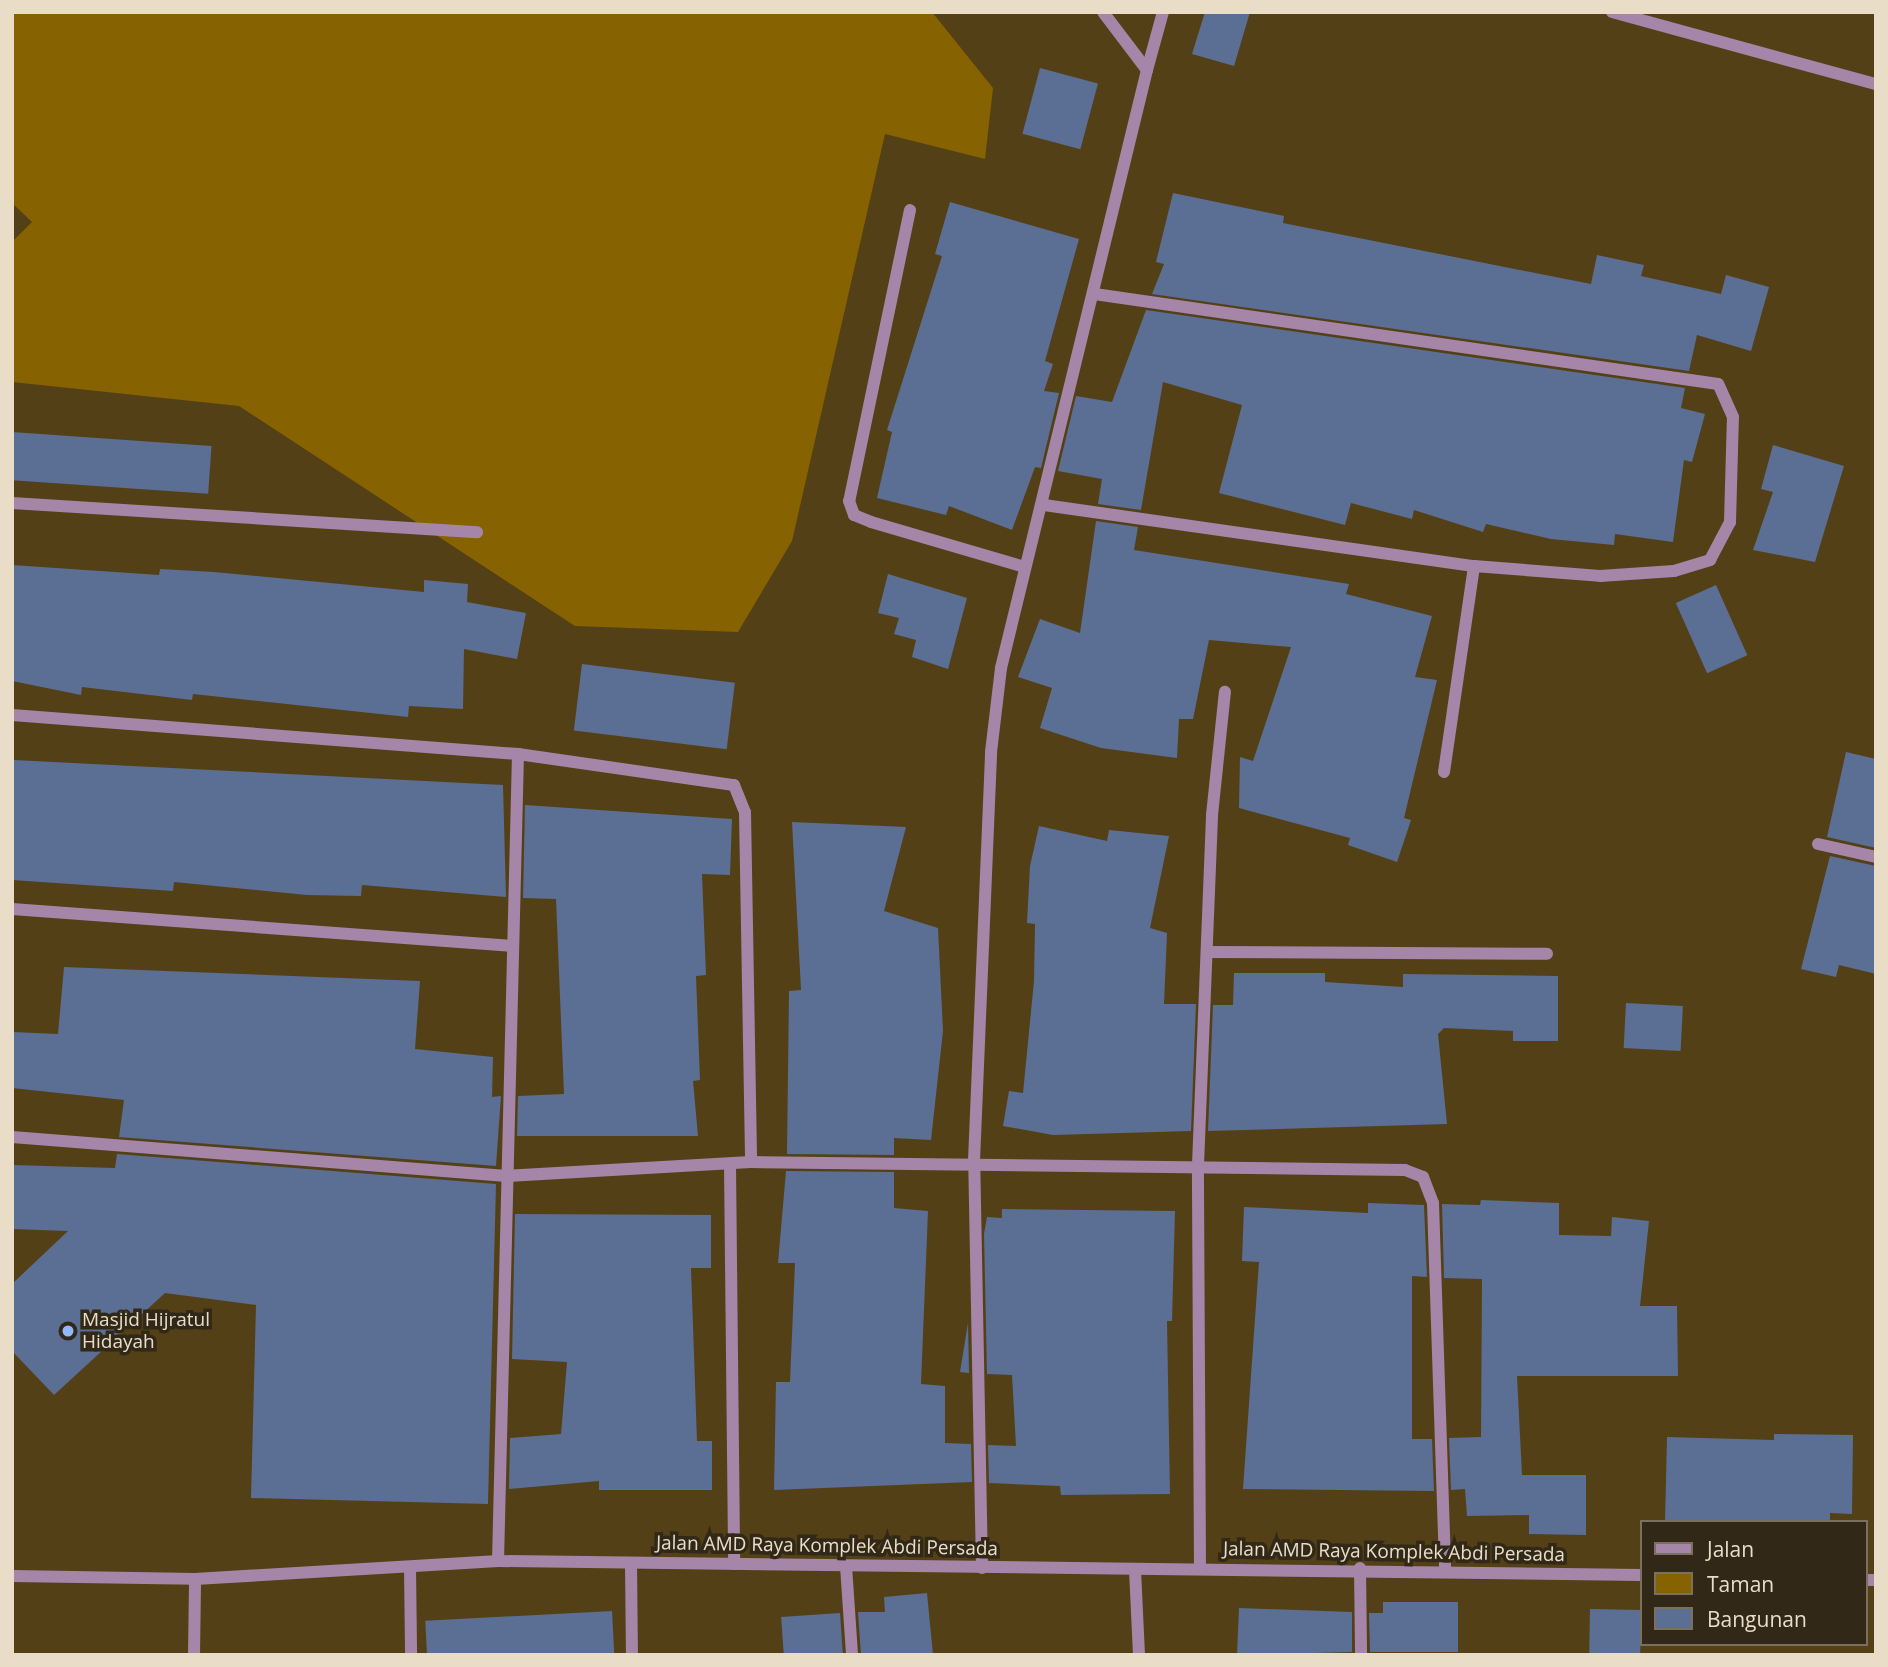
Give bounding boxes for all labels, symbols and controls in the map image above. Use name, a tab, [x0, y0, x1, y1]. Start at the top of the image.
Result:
place label: Masjid Hijratul Hidayah	[82, 1309, 210, 1353]
marker: Masjid Hijratul Hidayah	[60, 1323, 76, 1339]
legend	[1640, 1520, 1867, 1646]
street label: Jalan AMD Raya Komplek Abdi Persada	[656, 1532, 998, 1560]
text: Jalan	[1707, 1535, 1754, 1563]
street label: Jalan AMD Raya Komplek Abdi Persada	[1223, 1538, 1565, 1566]
text: Taman	[1707, 1570, 1774, 1598]
text: Bangunan	[1707, 1605, 1807, 1633]

